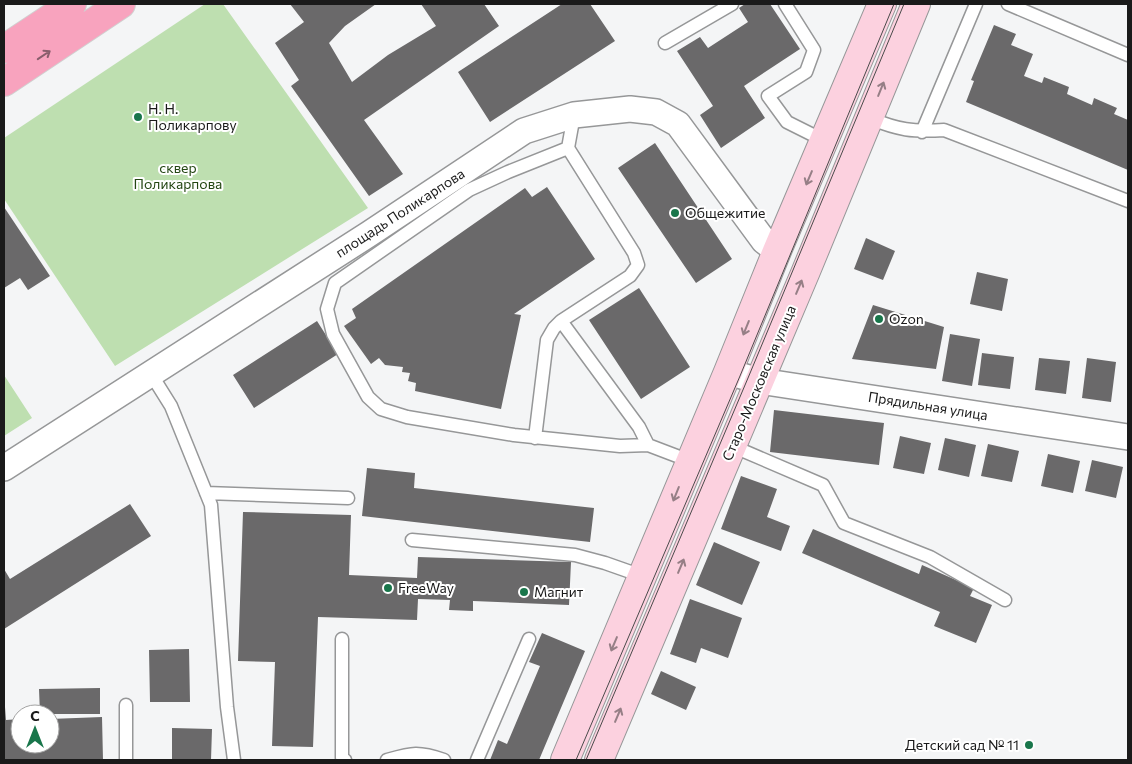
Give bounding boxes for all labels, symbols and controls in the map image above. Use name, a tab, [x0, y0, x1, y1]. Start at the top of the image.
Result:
one-way arrow	[37, 50, 51, 60]
one-way arrow	[878, 81, 887, 96]
place label: Н. Н. Поликарпову	[148, 100, 237, 133]
marker: Н. Н. Поликарпову	[132, 111, 144, 123]
park label: сквер Поликарпова	[134, 159, 222, 192]
street label: площадь Поликарпова	[332, 164, 467, 261]
one-way arrow	[803, 170, 813, 185]
place label: Общежитие	[685, 204, 765, 221]
marker: Общежитие	[669, 207, 681, 219]
one-way arrow	[795, 280, 805, 295]
street label: Старо-Московская улица	[718, 302, 799, 463]
place label: Ozon	[889, 310, 924, 327]
marker: Ozon	[873, 313, 885, 325]
one-way arrow	[741, 319, 750, 335]
street label: Прядильная улица	[867, 388, 989, 423]
one-way arrow	[671, 486, 680, 501]
one-way arrow	[677, 559, 686, 574]
place label: FreeWay	[398, 579, 454, 596]
marker: FreeWay	[382, 582, 394, 594]
place label: Магнит	[534, 583, 584, 600]
marker: Магнит	[518, 586, 530, 598]
one-way arrow	[609, 636, 619, 651]
north arrow	[10, 704, 60, 754]
text: С	[30, 707, 40, 724]
one-way arrow	[613, 708, 623, 723]
place label: Детский сад № 11	[905, 736, 1019, 753]
marker: Детский сад № 11	[1023, 739, 1035, 751]

